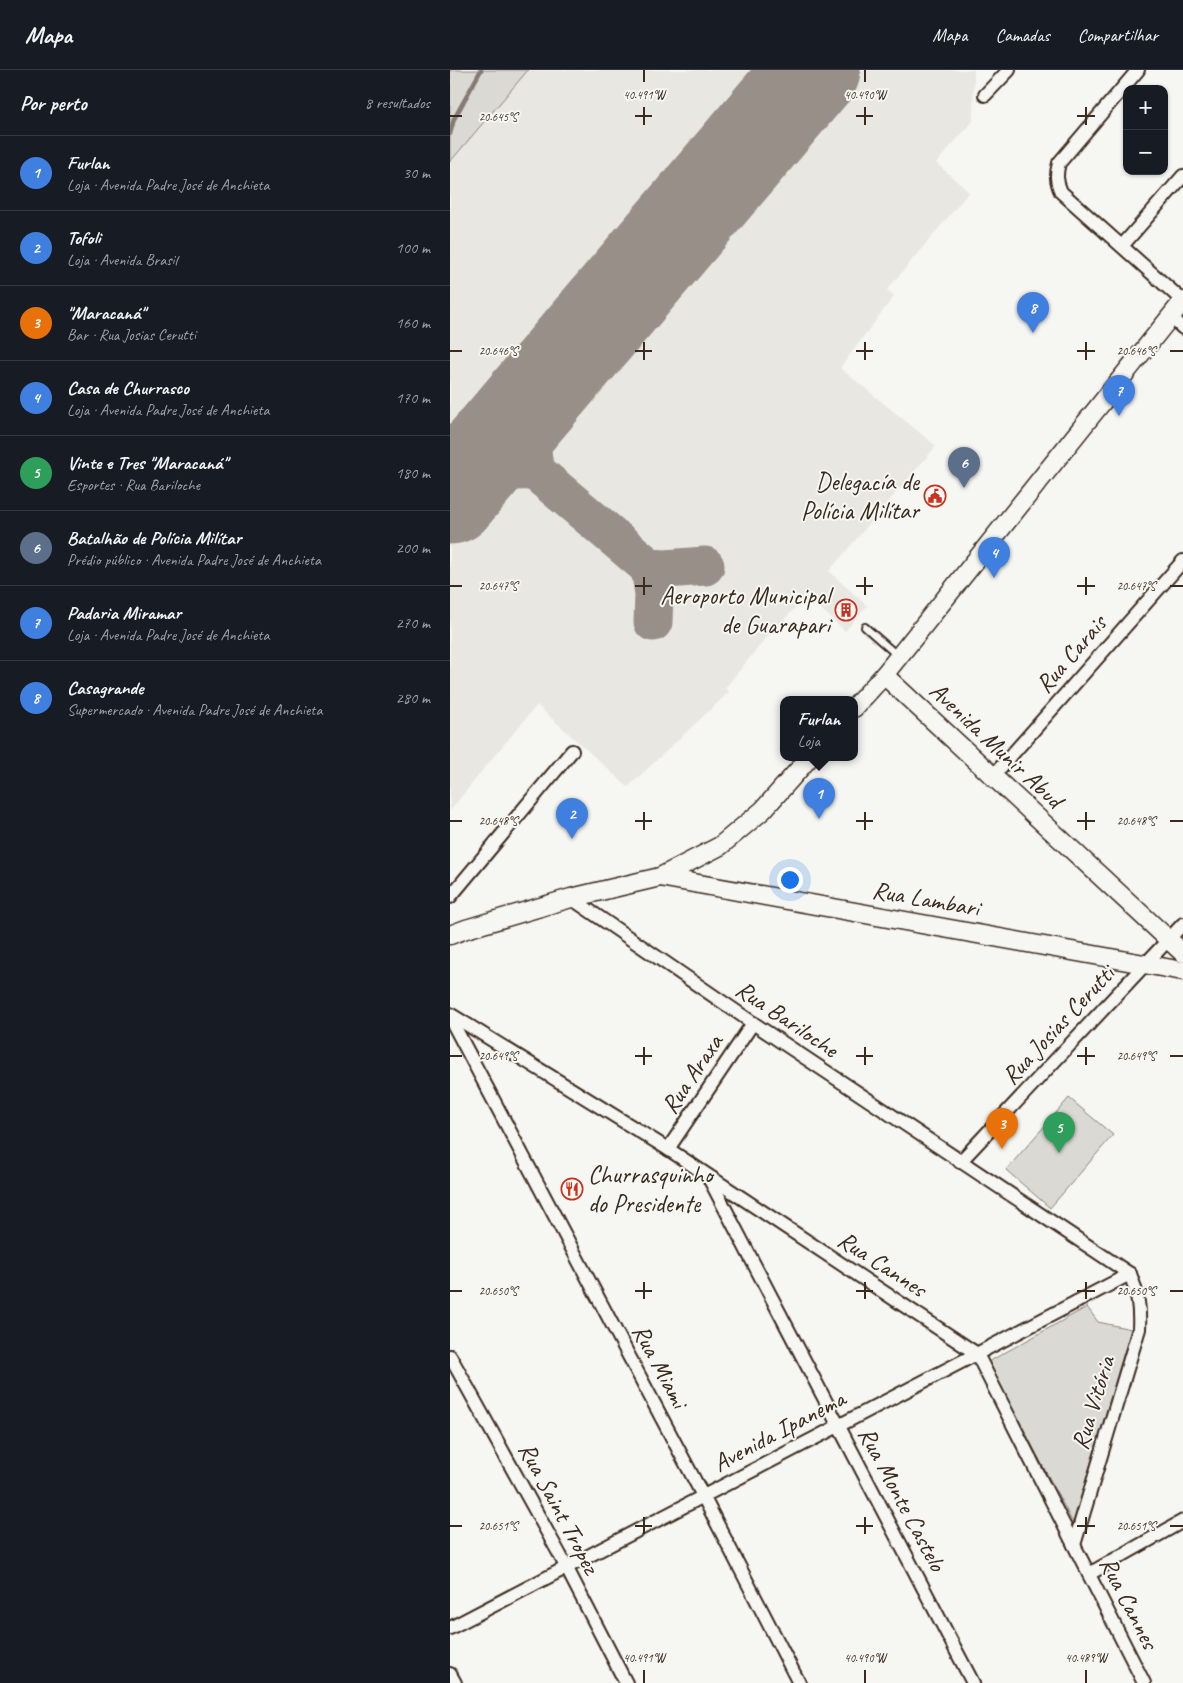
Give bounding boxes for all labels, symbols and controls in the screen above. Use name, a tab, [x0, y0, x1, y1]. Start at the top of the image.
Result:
text: Mapa	[25, 20, 72, 50]
text: Mapa	[933, 24, 967, 46]
text: Camadas	[995, 24, 1050, 46]
text: Compartilhar	[1078, 24, 1158, 46]
map controls	[1123, 85, 1168, 175]
button: +	[1123, 85, 1168, 130]
text: 40.491°W	[623, 87, 667, 103]
text: 40.490°W	[844, 87, 888, 103]
text: Por perto	[20, 90, 87, 116]
text: 8 resultados	[365, 93, 430, 113]
text: 20.645°S	[479, 109, 519, 125]
button: −	[1123, 130, 1168, 175]
text: Furlan	[67, 151, 109, 175]
text: 1	[32, 163, 40, 183]
text: 30 m	[403, 163, 430, 183]
text: Loja · Avenida Padre José de Anchieta	[67, 175, 270, 195]
text: Tofoli	[67, 226, 101, 250]
text: 2	[32, 238, 40, 258]
text: 100 m	[396, 238, 430, 258]
text: Loja · Avenida Brasil	[67, 250, 177, 270]
pin: 8	[1017, 292, 1049, 333]
text: "Maracaná"	[67, 301, 145, 325]
text: 3	[32, 313, 40, 333]
text: 160 m	[396, 313, 430, 333]
text: Bar · Rua Josias Cerutti	[67, 325, 196, 345]
text: 20.646°S	[479, 343, 519, 359]
text: 20.646°S	[1117, 343, 1157, 359]
pin: 7	[1103, 375, 1135, 416]
text: Casa de Churrasco	[67, 376, 189, 400]
text: 4	[32, 388, 40, 408]
text: 170 m	[396, 388, 430, 408]
text: Loja · Avenida Padre José de Anchieta	[67, 400, 270, 420]
pin: 6	[948, 447, 980, 488]
text: Vinte e Tres "Maracaná"	[67, 451, 227, 475]
text: 5	[33, 463, 39, 483]
text: 180 m	[396, 463, 430, 483]
place label: Delegacía de Polícia Milítar	[801, 466, 921, 527]
text: Esportes · Rua Bariloche	[67, 475, 200, 495]
public building icon: Delegacía de Polícia Milítar	[923, 484, 947, 508]
text: Batalhão de Polícia Milítar	[67, 526, 241, 550]
pin: 4	[978, 537, 1010, 578]
text: 6	[32, 538, 40, 558]
text: 200 m	[396, 538, 430, 558]
text: Prédio público · Avenida Padre José de Anchieta	[67, 550, 321, 570]
text: 20.647°S	[479, 578, 519, 594]
text: 20.647°S	[1117, 578, 1157, 594]
place label: Aeroporto Municipal de Guarapari	[660, 580, 835, 641]
building icon: Aeroporto Municipal de Guarapari	[834, 598, 858, 622]
text: Padaria Miramar	[67, 601, 181, 625]
street label: Rua Carais	[1028, 606, 1115, 700]
text: 7	[32, 613, 40, 633]
text: 270 m	[396, 613, 430, 633]
text: Loja · Avenida Padre José de Anchieta	[67, 625, 270, 645]
street label: Avenida Munir Abud	[922, 675, 1073, 818]
text: Casagrande	[67, 676, 143, 700]
text: 8	[32, 688, 40, 708]
text: 280 m	[396, 688, 430, 708]
popup	[780, 696, 858, 761]
text: Supermercado · Avenida Padre José de Anchieta	[67, 700, 322, 720]
text: Furlan	[798, 707, 840, 731]
text: Loja	[798, 731, 820, 751]
pin: 1	[803, 778, 835, 819]
pin: 2	[556, 798, 588, 839]
text: 20.648°S	[479, 813, 519, 829]
text: 20.648°S	[1117, 813, 1157, 829]
your location	[777, 867, 803, 893]
street label: Rua Lambari	[870, 874, 985, 925]
street label: Rua Josias Cerutti	[995, 956, 1124, 1091]
street label: Rua Bariloche	[730, 973, 846, 1066]
street label: Rua Araxa	[654, 1026, 731, 1120]
text: 20.649°S	[479, 1048, 519, 1064]
text: 20.649°S	[1117, 1048, 1157, 1064]
pin: 3	[986, 1108, 1018, 1149]
pin: 5	[1043, 1112, 1075, 1153]
place label: Churrasquinho do Presidente	[588, 1159, 715, 1220]
restaurant icon: Churrasquinho do Presidente	[560, 1177, 584, 1201]
street label: Rua Cannes	[832, 1223, 934, 1306]
text: 20.650°S	[479, 1283, 519, 1299]
text: 20.650°S	[1117, 1283, 1157, 1299]
street label: Rua Miami	[625, 1319, 697, 1416]
street label: Rua Vitória	[1064, 1351, 1123, 1454]
street label: Avenida Ipanema	[707, 1382, 853, 1479]
street label: Rua Monte Castelo	[851, 1421, 954, 1578]
street label: Rua Saint Tropez	[511, 1437, 608, 1581]
text: 20.651°S	[479, 1518, 519, 1534]
text: 20.651°S	[1117, 1518, 1157, 1534]
street label: Rua Cannes	[1092, 1551, 1167, 1657]
text: 40.491°W	[623, 1650, 667, 1666]
text: 40.490°W	[844, 1650, 888, 1666]
text: 40.489°W	[1065, 1650, 1109, 1666]

